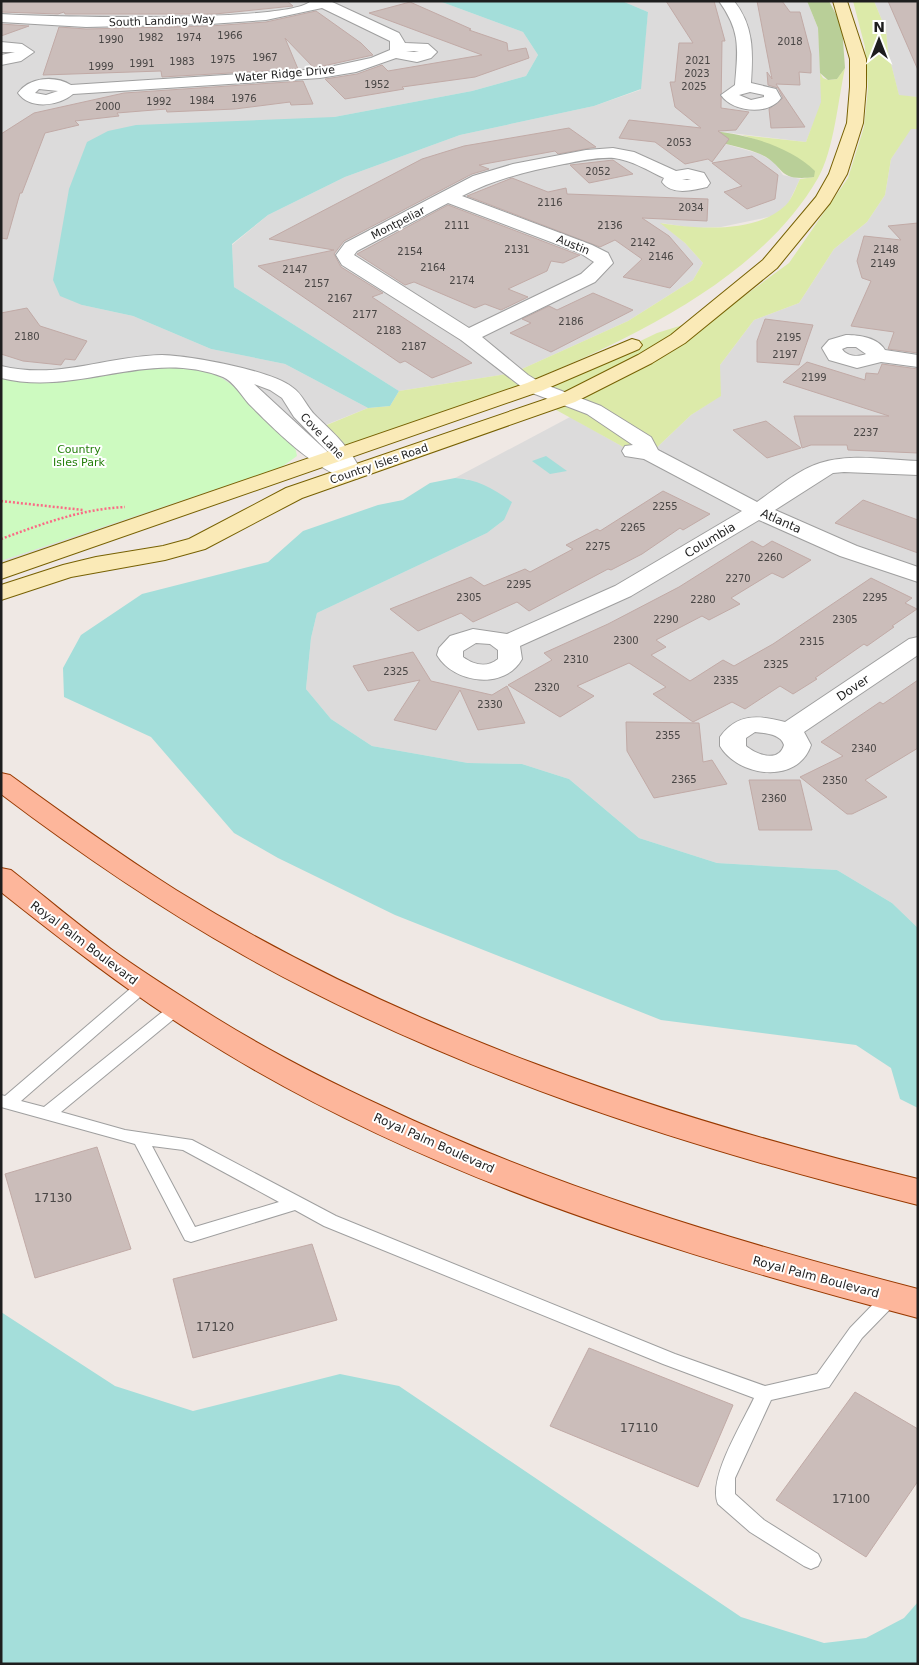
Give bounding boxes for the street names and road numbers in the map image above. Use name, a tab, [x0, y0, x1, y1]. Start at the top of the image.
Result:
street label: South Landing Way	[109, 13, 216, 29]
street label: Water Ridge Drive	[234, 63, 336, 85]
street label: Montpeliar	[369, 204, 427, 242]
street label: Austin	[555, 232, 591, 258]
street label: Cove Lane	[298, 410, 347, 462]
street label: Country Isles Road	[328, 441, 430, 487]
street label: Atlanta	[758, 506, 804, 536]
street label: Columbia	[682, 519, 738, 561]
street label: Dover	[834, 672, 872, 704]
street label: Royal Palm Boulevard	[28, 898, 140, 988]
street label: Royal Palm Boulevard	[372, 1110, 496, 1176]
street label: Royal Palm Boulevard	[751, 1253, 881, 1301]

